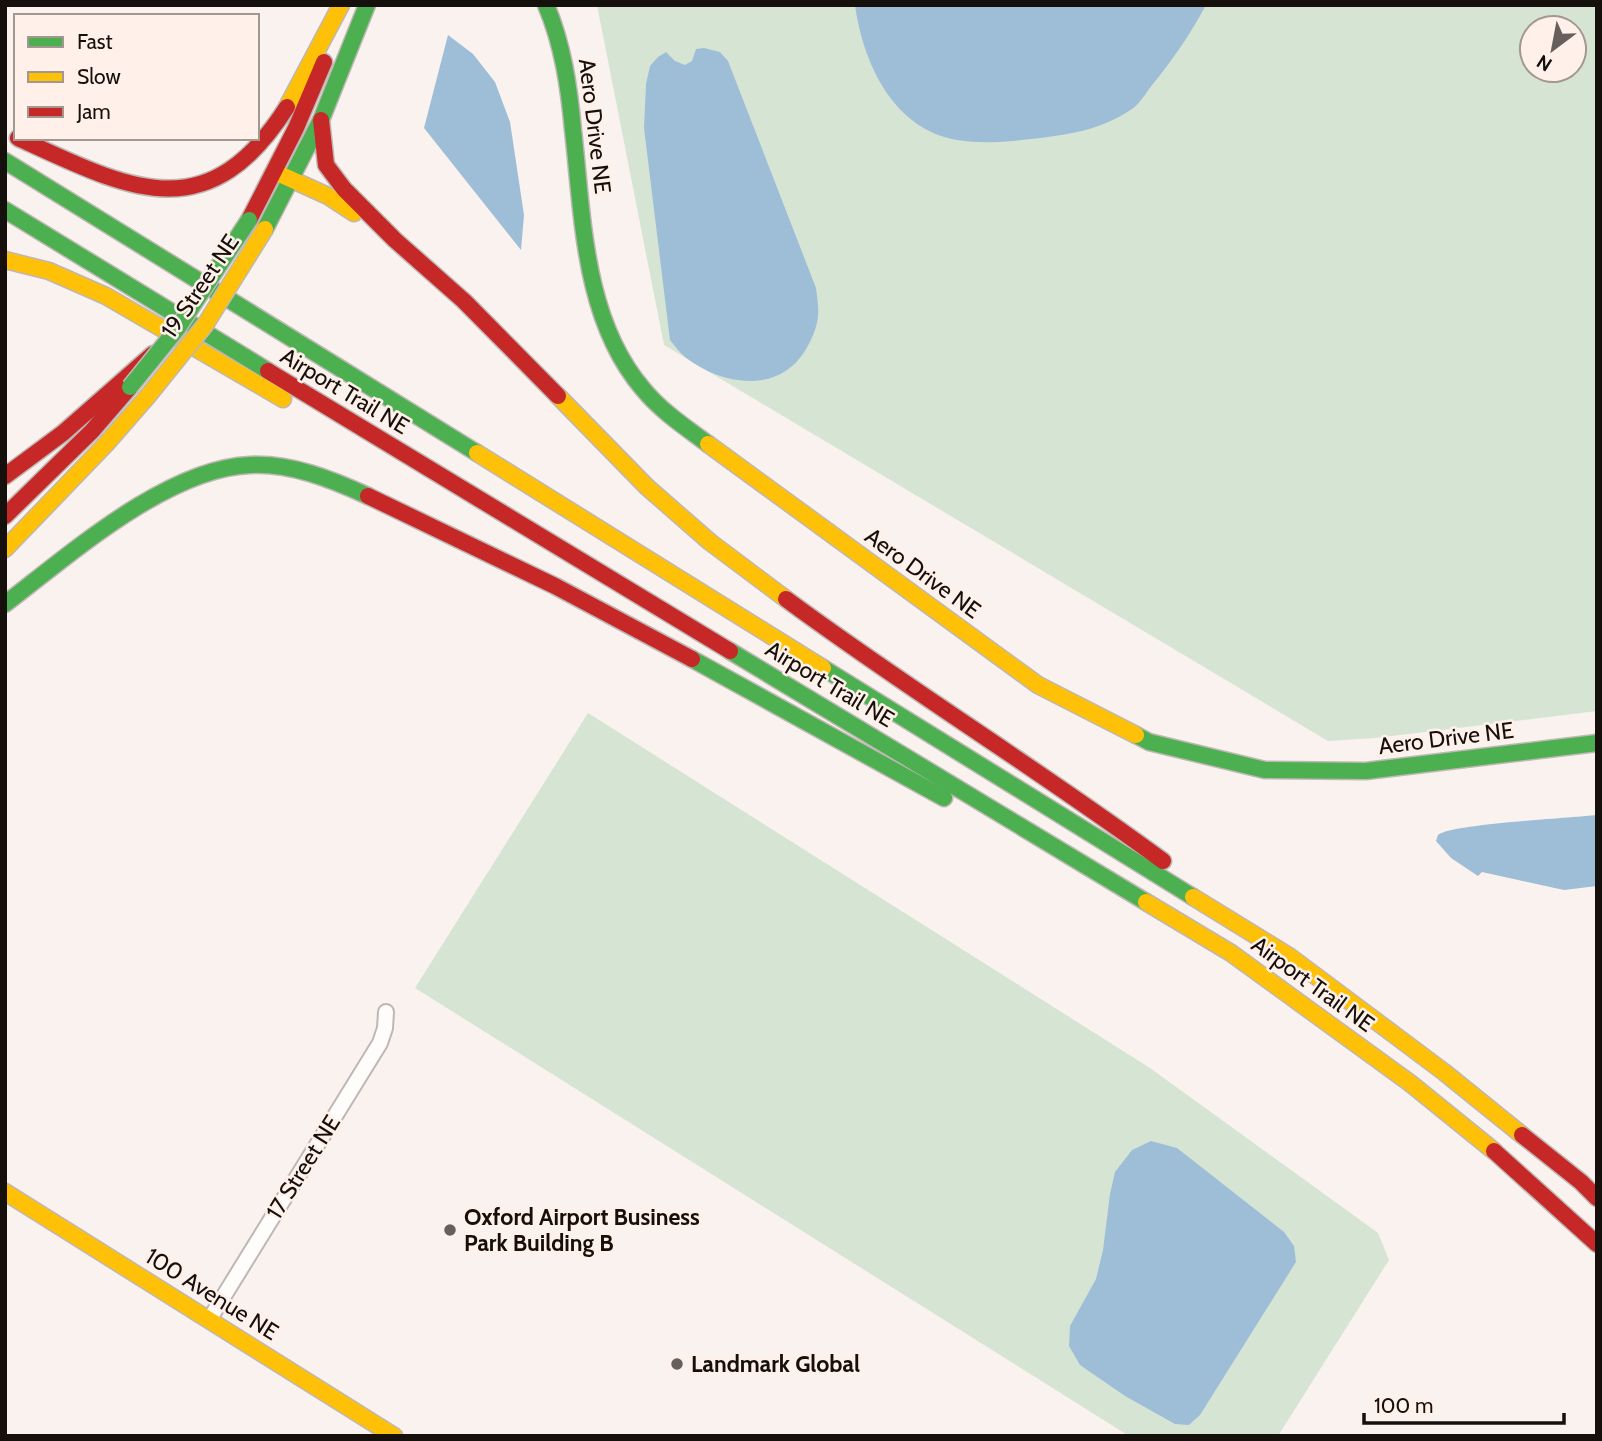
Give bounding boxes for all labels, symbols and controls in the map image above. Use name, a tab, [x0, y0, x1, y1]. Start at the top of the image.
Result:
legend	[14, 14, 259, 140]
north arrow	[1518, 14, 1588, 84]
text: Fast	[77, 29, 113, 54]
text: N	[1532, 50, 1556, 76]
street label: Aero Drive NE	[573, 57, 617, 195]
text: Slow	[77, 64, 121, 89]
text: Jam	[76, 99, 111, 124]
street label: 19 Street NE	[155, 229, 245, 343]
street label: Airport Trail NE	[276, 342, 414, 440]
street label: Aero Drive NE	[860, 522, 986, 624]
street label: Airport Trail NE	[761, 635, 899, 733]
street label: Aero Drive NE	[1377, 716, 1515, 760]
street label: Airport Trail NE	[1246, 930, 1380, 1038]
street label: 17 Street NE	[260, 1110, 346, 1224]
place label: Oxford Airport Business Park Building B	[464, 1203, 700, 1257]
marker: Oxford Airport Business Park Building B	[442, 1222, 458, 1238]
street label: 100 Avenue NE	[140, 1242, 284, 1346]
place label: Landmark Global	[691, 1350, 860, 1378]
marker: Landmark Global	[669, 1356, 685, 1372]
scale bar	[1364, 1382, 1564, 1426]
text: 100 m	[1374, 1393, 1433, 1418]

